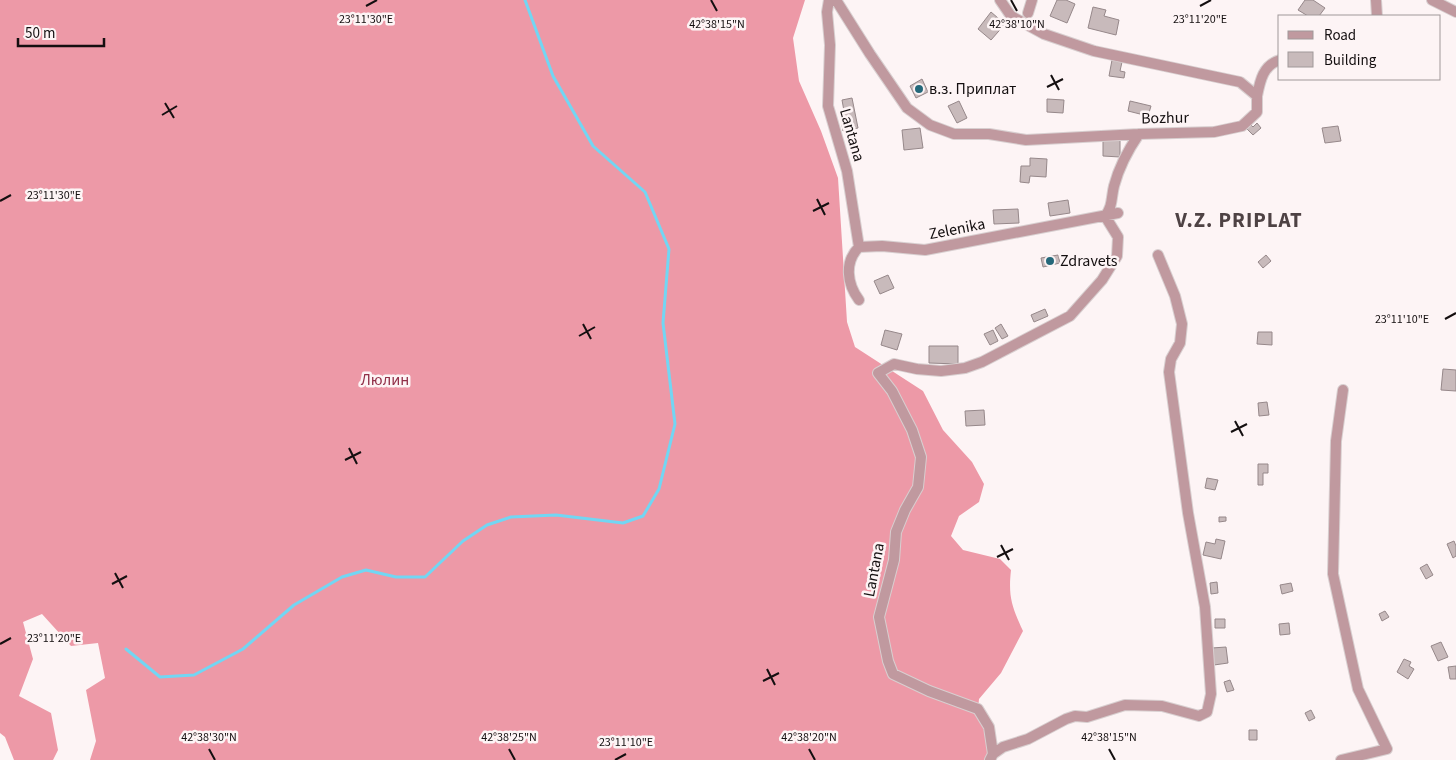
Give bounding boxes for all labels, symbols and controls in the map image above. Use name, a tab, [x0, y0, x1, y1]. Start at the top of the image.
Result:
text: 23°11'30"E	[339, 11, 393, 28]
text: 23°11'20"E	[1173, 11, 1227, 28]
scale bar	[18, 15, 104, 47]
legend	[1278, 15, 1441, 80]
text: 42°38'15"N	[689, 16, 745, 33]
text: 42°38'10"N	[989, 16, 1045, 33]
text: 50 m	[25, 23, 55, 44]
text: Road	[1324, 25, 1356, 46]
text: Building	[1324, 50, 1377, 71]
place label: в.з. Приплат	[929, 78, 1016, 100]
marker: в.з. Приплат	[913, 83, 925, 95]
street label: Lantana	[834, 106, 870, 164]
street label: Bozhur	[1141, 107, 1190, 129]
text: 23°11'30"E	[27, 187, 81, 204]
district label: V.Z. PRIPLAT	[1174, 205, 1303, 235]
street label: Zelenika	[927, 213, 987, 245]
place label: Zdravets	[1060, 250, 1118, 272]
marker: Zdravets	[1044, 255, 1056, 267]
text: 23°11'10"E	[1375, 311, 1429, 328]
park label: Люлин	[361, 369, 409, 391]
street label: Lantana	[858, 541, 890, 599]
text: 23°11'20"E	[27, 630, 81, 647]
text: 42°38'30"N	[181, 729, 237, 746]
text: 42°38'25"N	[481, 729, 537, 746]
text: 42°38'20"N	[781, 729, 837, 746]
text: 42°38'15"N	[1081, 729, 1137, 746]
text: 23°11'10"E	[599, 734, 653, 751]

